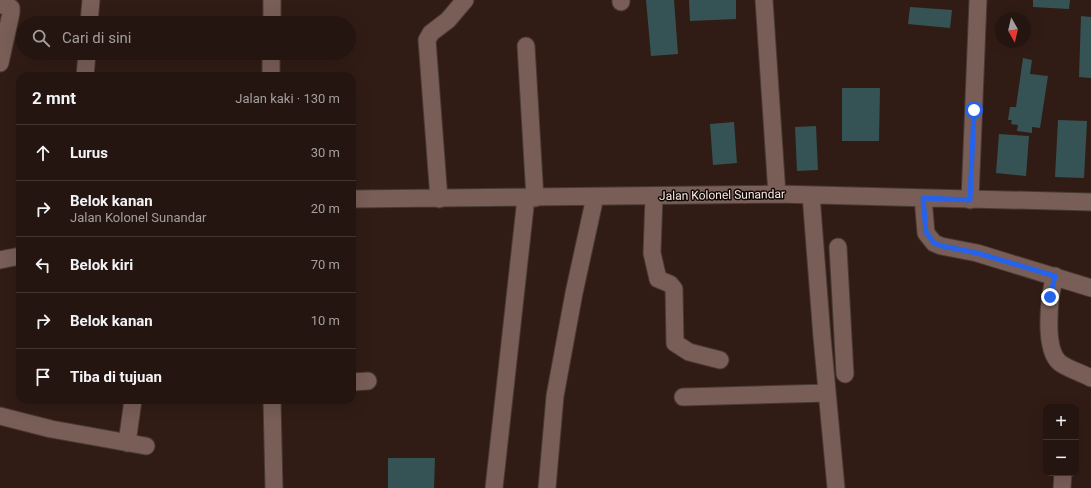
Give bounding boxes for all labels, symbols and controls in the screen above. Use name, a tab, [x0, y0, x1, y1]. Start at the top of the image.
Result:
north arrow	[995, 12, 1031, 48]
search box	[16, 16, 356, 60]
icon: search	[30, 27, 52, 49]
text: Cari di sini	[62, 29, 132, 47]
text: 2 mnt	[32, 88, 76, 108]
text: Jalan kaki · 130 m	[235, 91, 340, 106]
route start	[965, 101, 983, 119]
icon: ahead	[32, 142, 54, 164]
text: Lurus	[70, 144, 108, 162]
text: 30 m	[311, 145, 340, 160]
street label: Jalan Kolonel Sunandar	[659, 187, 785, 203]
text: Belok kanan	[70, 192, 153, 210]
icon: right	[32, 198, 54, 220]
text: 20 m	[311, 201, 340, 216]
text: Jalan Kolonel Sunandar	[70, 210, 206, 225]
icon: left	[32, 254, 54, 276]
text: Belok kiri	[70, 256, 133, 274]
text: 70 m	[311, 257, 340, 272]
route end	[1041, 288, 1059, 306]
icon: right	[32, 310, 54, 332]
text: Belok kanan	[70, 312, 153, 330]
text: 10 m	[311, 313, 340, 328]
icon: arrive	[32, 366, 54, 388]
text: Tiba di tujuan	[70, 368, 162, 386]
map controls	[1043, 404, 1079, 476]
button: +	[1043, 404, 1079, 440]
button: −	[1043, 440, 1079, 476]

